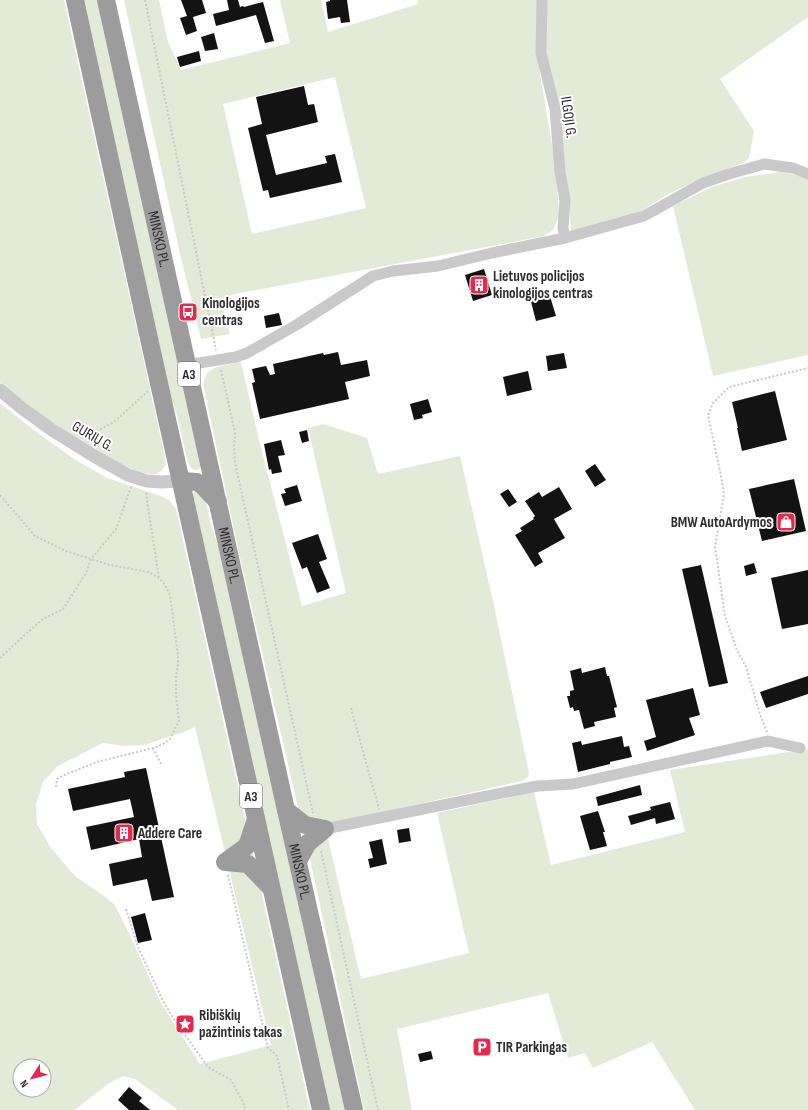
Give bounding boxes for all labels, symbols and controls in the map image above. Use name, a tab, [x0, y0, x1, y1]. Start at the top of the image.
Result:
street label: ILGOJI G.	[556, 95, 581, 139]
street label: MINSKO PL.	[143, 209, 174, 269]
place label: Lietuvos policijos kinologijos centras	[493, 267, 593, 303]
building icon: Lietuvos policijos kinologijos centras	[468, 274, 490, 296]
place label: Kinologijos centras	[202, 294, 260, 330]
bus stop icon: Kinologijos centras	[177, 301, 199, 323]
road number: A3	[178, 362, 200, 386]
street label: GURIŲ G.	[68, 417, 117, 456]
shop icon: BMW AutoArdymos	[775, 511, 797, 533]
place label: BMW AutoArdymos	[671, 513, 772, 532]
street label: MINSKO PL.	[213, 526, 244, 586]
road number: A3	[240, 784, 262, 808]
building icon: Addere Care	[113, 822, 135, 844]
place label: Addere Care	[137, 824, 202, 843]
street label: MINSKO PL.	[284, 842, 315, 902]
place label: Ribiškių pažintinis takas	[199, 1006, 282, 1042]
place icon: Ribiškių pažintinis takas	[174, 1013, 196, 1035]
parking icon: TIR Parkingas	[471, 1036, 493, 1058]
place label: TIR Parkingas	[496, 1038, 567, 1057]
north arrow	[12, 1058, 52, 1098]
text: N	[17, 1077, 31, 1090]

